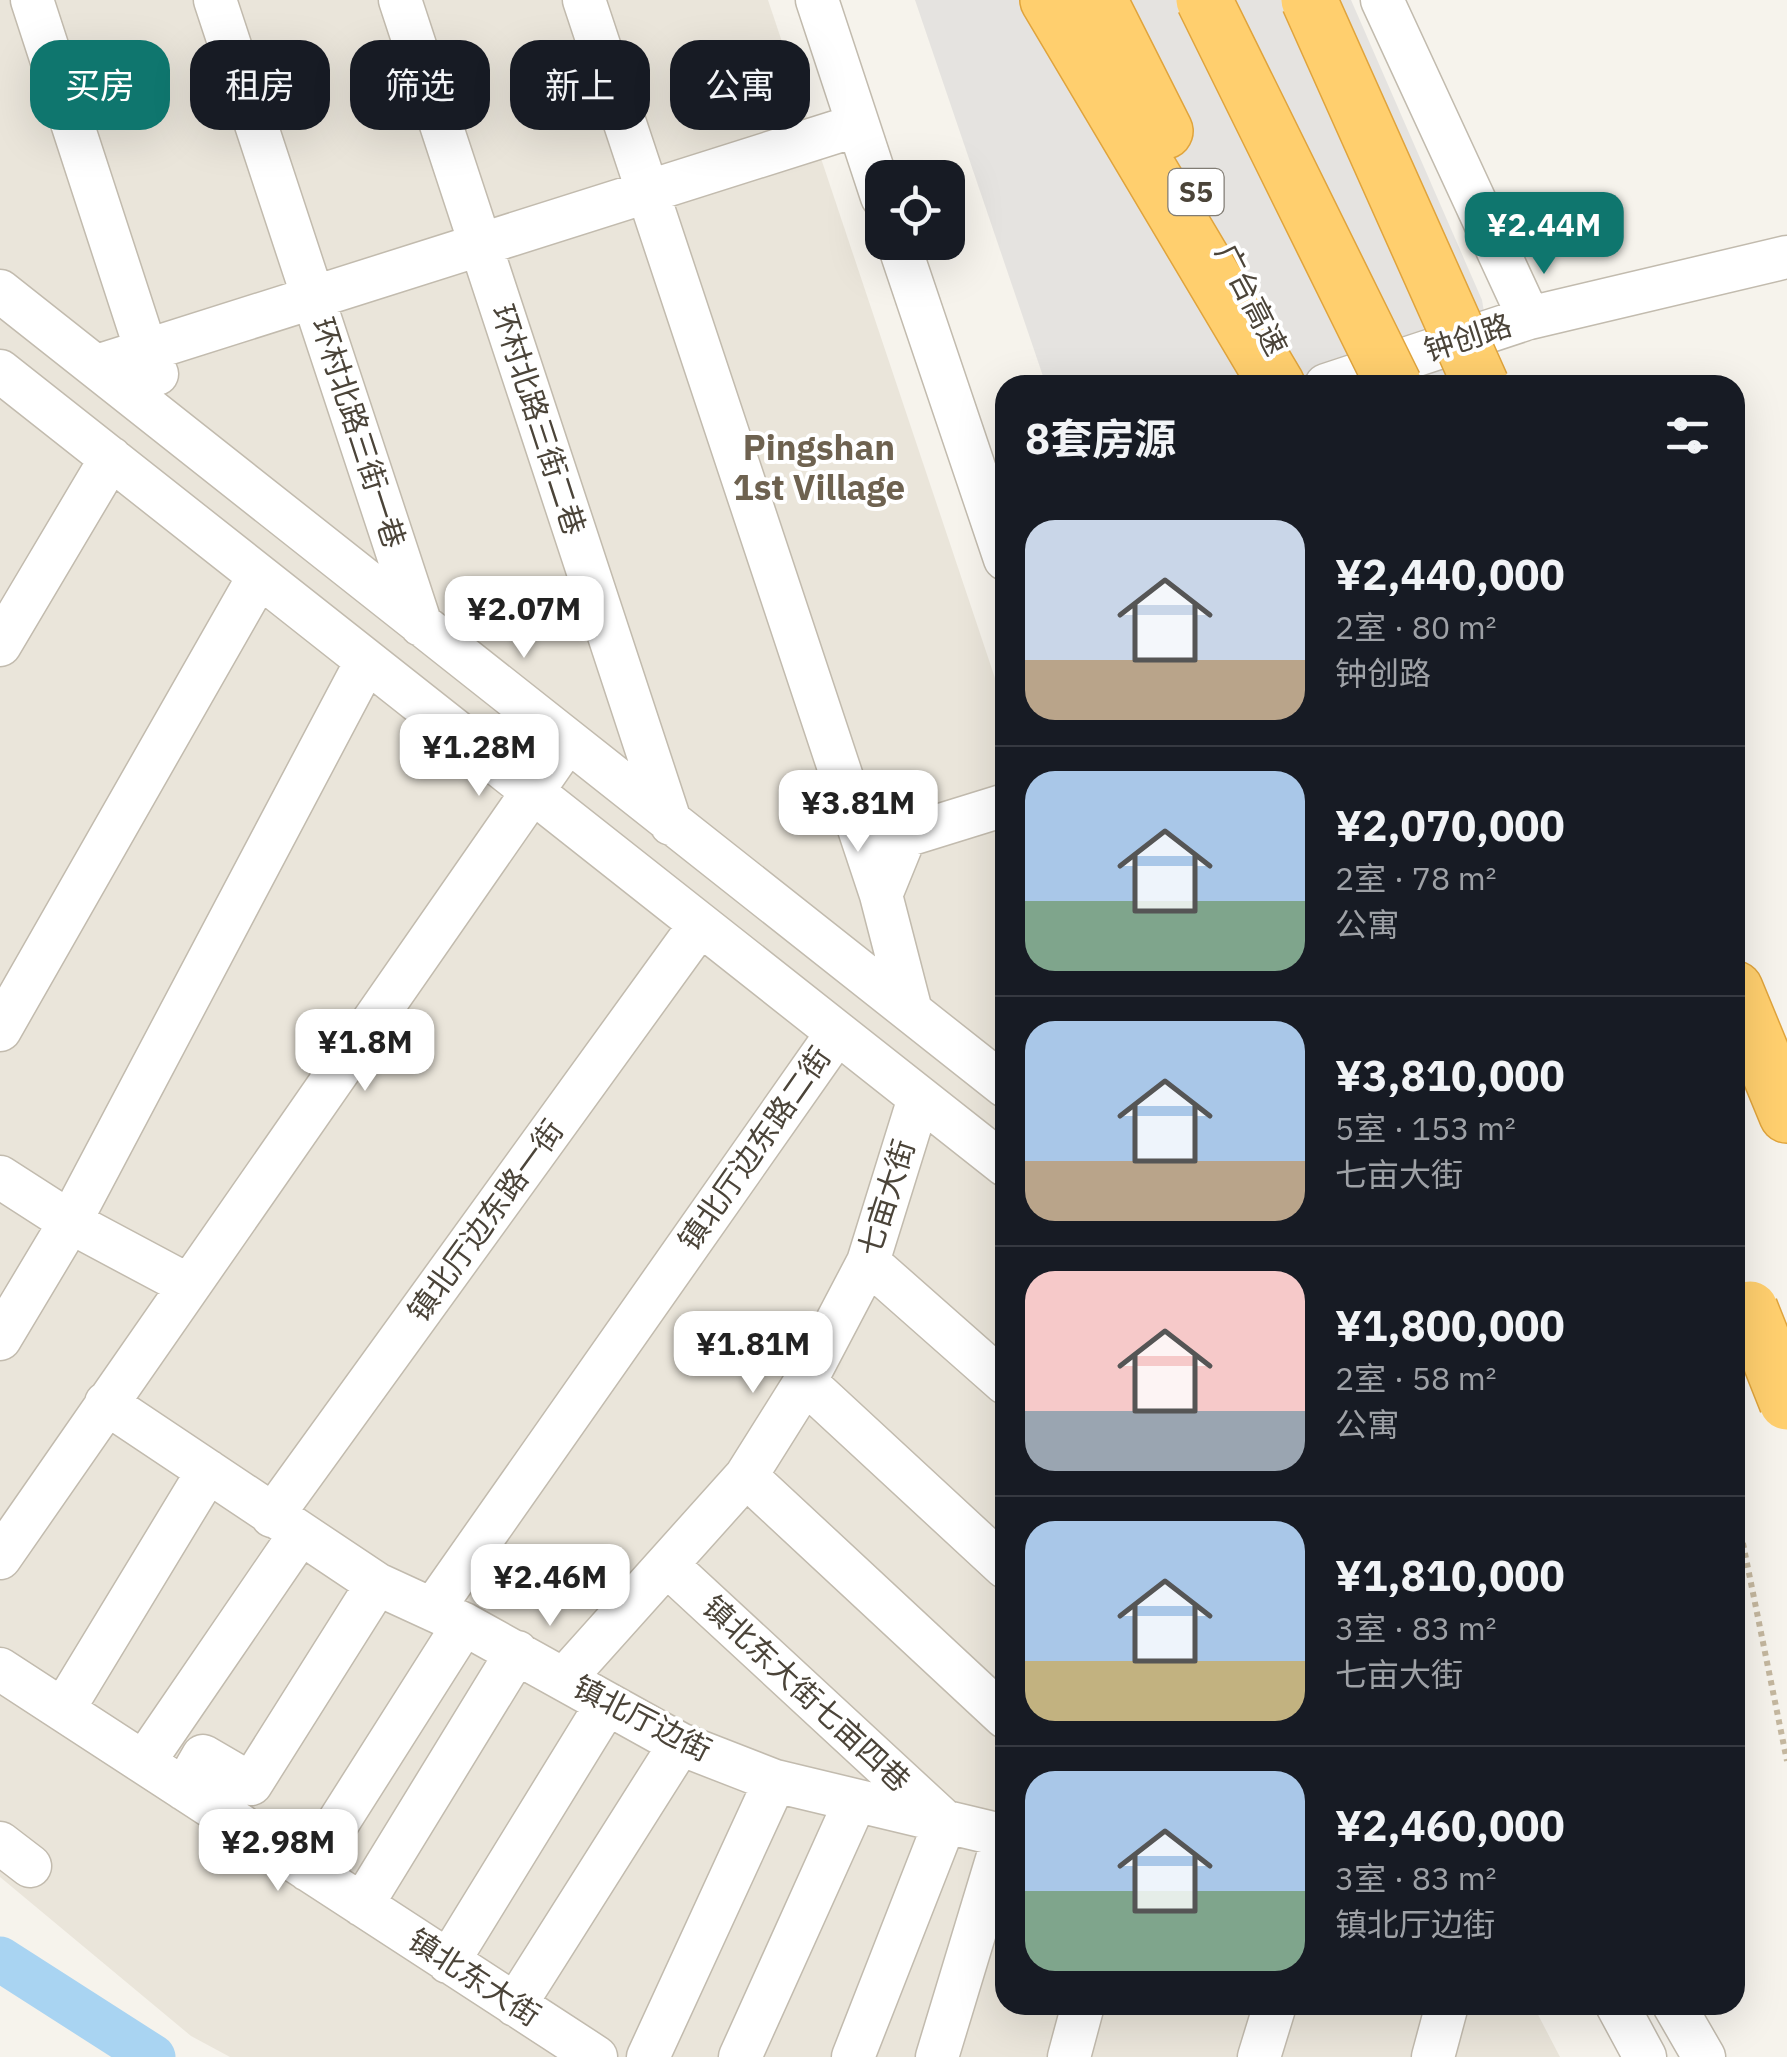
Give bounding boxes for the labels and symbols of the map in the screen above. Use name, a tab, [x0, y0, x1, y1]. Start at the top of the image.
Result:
road number: S5	[1168, 169, 1224, 215]
pin: ¥2.44M	[1463, 192, 1625, 277]
street label: 广台高速	[1208, 237, 1297, 362]
street label: 环村北路三街二巷	[484, 299, 595, 540]
street label: 钟创路	[1419, 304, 1516, 369]
street label: 环村北路三街一巷	[304, 312, 415, 553]
district label: Pingshan 1st Village	[733, 424, 905, 510]
pin: ¥2.07M	[443, 576, 605, 661]
pin: ¥1.28M	[398, 714, 560, 799]
pin: ¥3.81M	[777, 770, 939, 855]
pin: ¥1.8M	[295, 1009, 435, 1094]
street label: 镇北厅边东路二街	[669, 1039, 839, 1258]
street label: 镇北厅边东路一街	[398, 1112, 571, 1329]
street label: 七亩大街	[848, 1134, 923, 1261]
pin: ¥1.81M	[672, 1311, 834, 1396]
pin: ¥2.46M	[469, 1544, 631, 1629]
street label: 镇北东大街七亩四巷	[695, 1587, 919, 1799]
street label: 镇北厅边街	[567, 1666, 718, 1769]
pin: ¥2.98M	[197, 1809, 359, 1894]
street label: 镇北东大街	[401, 1920, 548, 2034]

